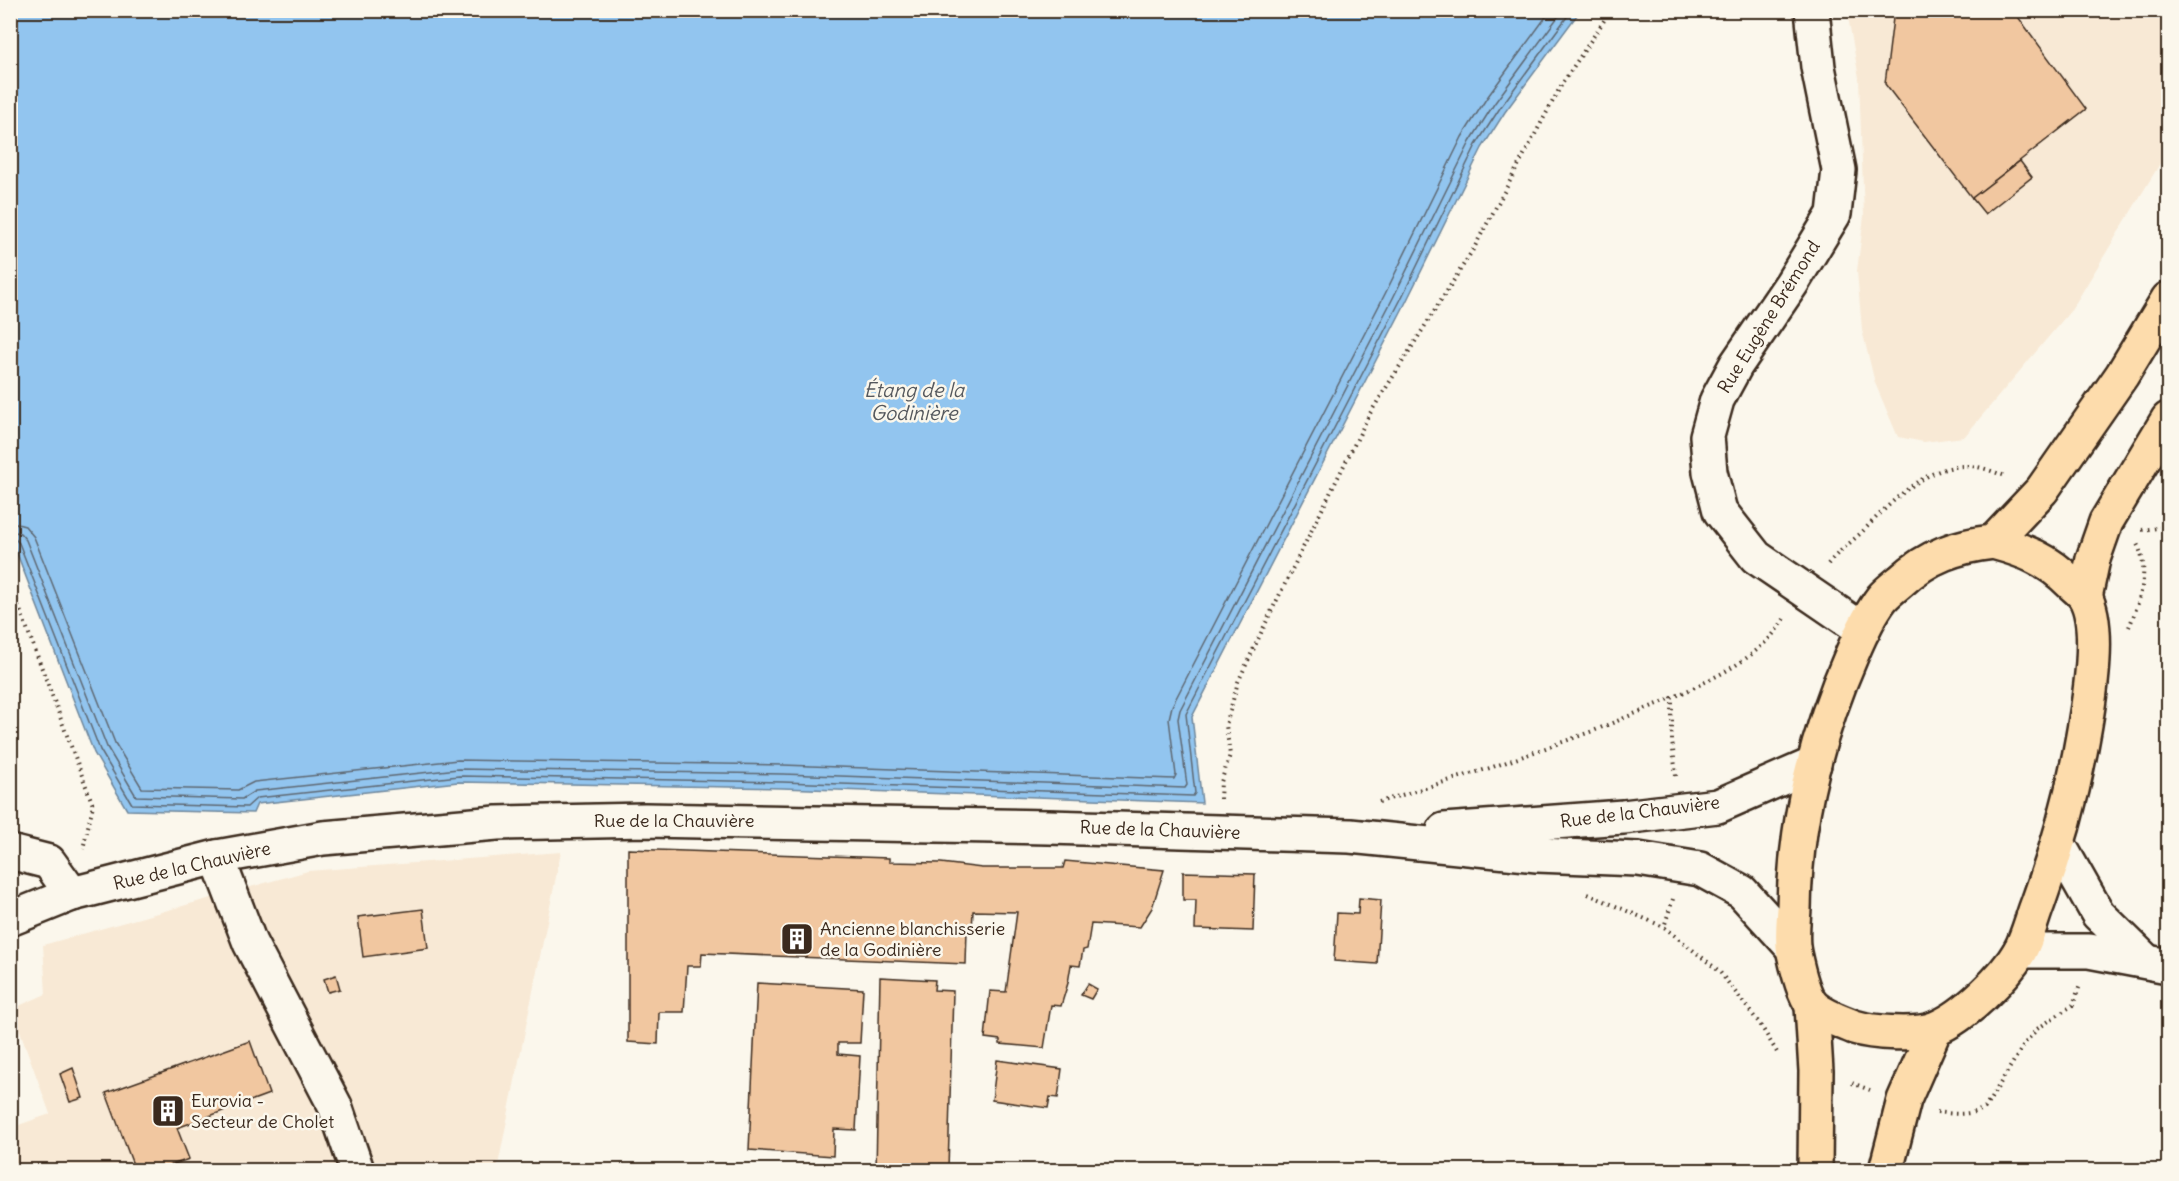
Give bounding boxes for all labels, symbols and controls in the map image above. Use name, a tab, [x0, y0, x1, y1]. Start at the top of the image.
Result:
street label: Rue Eugène Brémond	[1712, 236, 1825, 397]
water label: Étang de la Godinière	[864, 377, 966, 425]
street label: Rue de la Chauvière	[1559, 790, 1721, 833]
street label: Rue de la Chauvière	[594, 809, 754, 832]
street label: Rue de la Chauvière	[1079, 815, 1241, 844]
street label: Rue de la Chauvière	[111, 836, 273, 895]
place label: Ancienne blanchisserie de la Godinière	[820, 917, 1005, 961]
building icon: Ancienne blanchisserie de la Godinière	[779, 921, 815, 957]
place label: Eurovia - Secteur de Cholet	[191, 1089, 334, 1133]
building icon: Eurovia - Secteur de Cholet	[150, 1093, 186, 1129]

